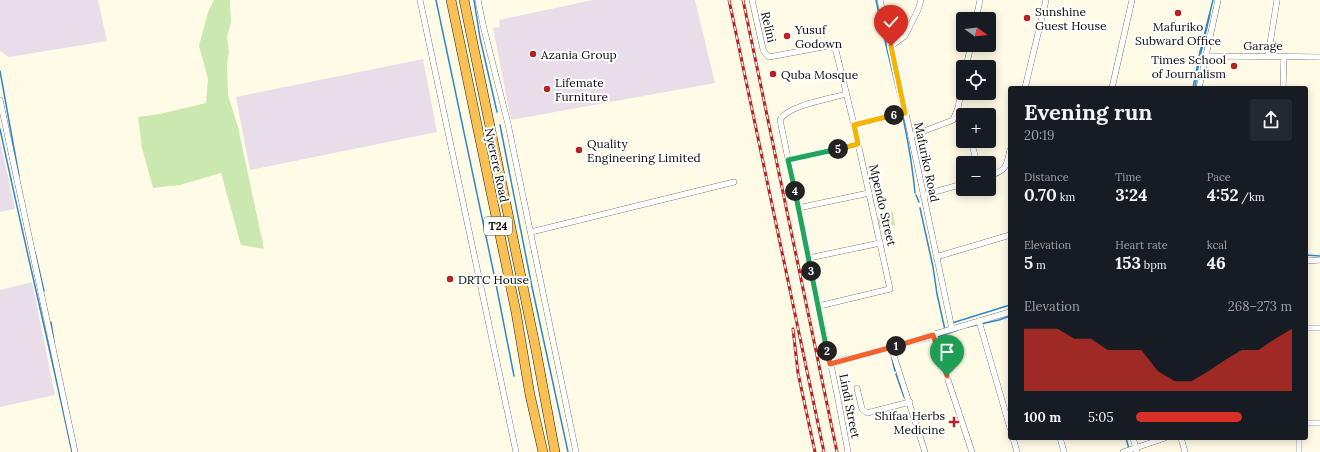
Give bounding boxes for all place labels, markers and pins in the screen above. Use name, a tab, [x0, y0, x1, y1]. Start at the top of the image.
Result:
place label: Sunshine Guest House	[1035, 4, 1107, 33]
pin	[874, 5, 908, 46]
marker: Mafuriko Subward Office	[1173, 8, 1183, 18]
marker: Sunshine Guest House	[1022, 13, 1032, 23]
place label: Mafuriko Subward Office	[1135, 19, 1221, 48]
place label: Yusuf Godown	[794, 22, 842, 51]
marker: Yusuf Godown	[782, 31, 792, 41]
place label: Azania Group	[540, 47, 617, 62]
marker: Azania Group	[528, 49, 538, 59]
place label: Times School of Journalism	[1151, 52, 1226, 81]
marker: Times School of Journalism	[1229, 61, 1239, 71]
place label: Quba Mosque	[781, 67, 859, 82]
marker: Quba Mosque	[768, 69, 778, 79]
place label: Lifemate Furniture	[555, 75, 609, 104]
marker: Lifemate Furniture	[542, 84, 552, 94]
pin: 6	[884, 105, 904, 125]
place label: Quality Engineering Limited	[587, 136, 701, 165]
pin: 5	[828, 139, 848, 159]
marker: Quality Engineering Limited	[574, 145, 584, 155]
pin: 4	[785, 181, 805, 201]
pin: 3	[801, 261, 821, 281]
place label: DRTC House	[458, 272, 529, 287]
marker: DRTC House	[445, 274, 455, 284]
pin	[930, 335, 964, 376]
pin: 1	[886, 336, 906, 356]
pin: 2	[817, 341, 837, 361]
place label: Shifaa Herbs Medicine	[875, 408, 945, 437]
marker: Shifaa Herbs Medicine	[948, 416, 960, 428]

